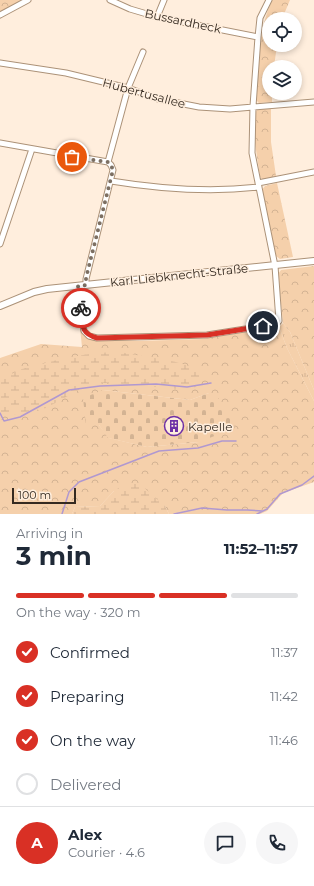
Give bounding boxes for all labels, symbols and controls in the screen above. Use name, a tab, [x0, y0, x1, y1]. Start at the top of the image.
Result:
street label: Bussardheck	[143, 6, 223, 37]
map controls	[262, 12, 302, 100]
button: locate	[262, 12, 302, 52]
button: layers	[262, 60, 302, 100]
street label: Hubertusallee	[101, 75, 187, 111]
pin	[55, 140, 89, 174]
icon: bag	[61, 146, 83, 168]
street label: Karl-Liebknecht-Straße	[109, 260, 249, 290]
courier	[61, 288, 101, 328]
icon: bike	[70, 297, 92, 319]
pin	[246, 309, 280, 343]
icon: home	[252, 315, 274, 337]
building icon: Kapelle	[163, 415, 185, 437]
place label: Kapelle	[188, 419, 233, 434]
scale bar	[12, 486, 76, 505]
text: 100 m	[18, 488, 51, 502]
text: Arriving in	[16, 525, 83, 541]
text: 11:52–11:57	[224, 539, 298, 558]
text: 3 min	[16, 540, 92, 572]
text: On the way · 320 m	[16, 604, 141, 620]
icon: check	[16, 641, 38, 663]
text: Confirmed	[50, 643, 130, 662]
text: 11:37	[271, 644, 298, 660]
icon: check	[16, 685, 38, 707]
text: Preparing	[50, 687, 125, 706]
text: 11:42	[270, 688, 298, 704]
icon: check	[16, 729, 38, 751]
text: On the way	[50, 731, 135, 750]
text: 11:46	[269, 732, 298, 748]
text: Delivered	[50, 775, 122, 794]
button: chat	[204, 822, 246, 864]
button: phone	[256, 822, 298, 864]
text: Alex	[68, 825, 102, 844]
text: A	[31, 833, 43, 852]
text: Courier · 4.6	[68, 844, 145, 860]

